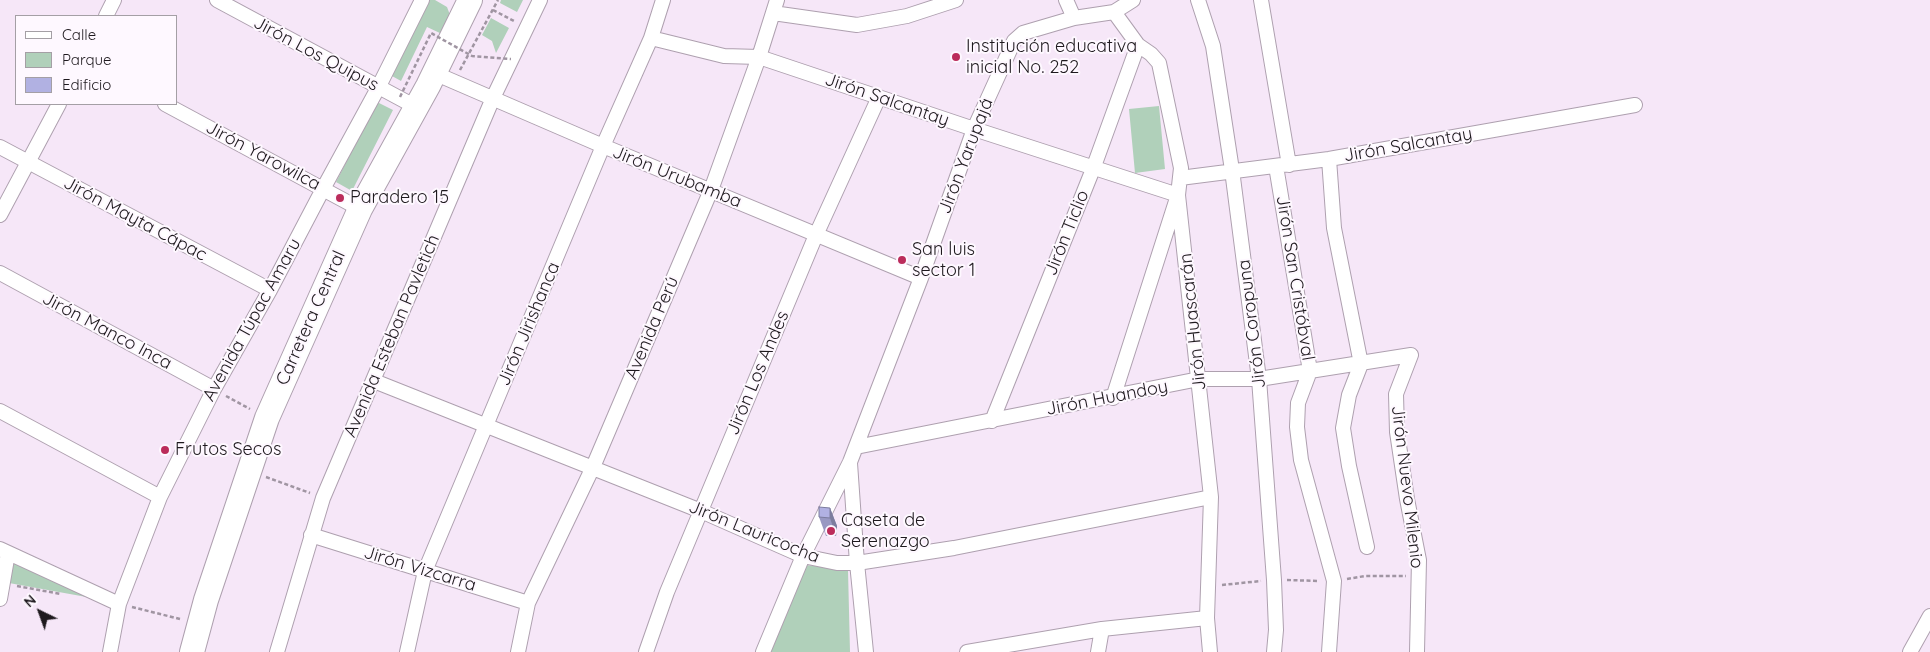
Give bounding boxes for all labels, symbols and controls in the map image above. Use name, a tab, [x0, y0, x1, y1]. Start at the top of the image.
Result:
street label: Jirón Los Quipus	[250, 12, 382, 96]
legend	[15, 15, 178, 105]
text: Calle	[62, 25, 96, 44]
place label: Institución educativa inicial No. 252	[966, 36, 1137, 78]
text: Parque	[62, 50, 112, 69]
marker: Institución educativa inicial No. 252	[950, 51, 962, 63]
street label: Jirón Salcantay	[822, 69, 952, 131]
text: Edificio	[62, 75, 111, 94]
street label: Jirón Yarupajá	[934, 95, 998, 217]
street label: Jirón Yarowilca	[202, 117, 324, 195]
street label: Jirón Salcantay	[1342, 123, 1474, 167]
street label: Jirón Urubamba	[609, 141, 745, 213]
street label: Jirón Mayta Cápac	[60, 172, 210, 266]
place label: Paradero 15	[350, 187, 449, 209]
street label: Jirón Ticlio	[1040, 187, 1094, 279]
marker: Paradero 15	[334, 192, 346, 204]
street label: Jirón San Cristóbval	[1271, 194, 1319, 362]
street label: Avenida Esteban Pavletich	[339, 231, 445, 441]
street label: Avenida Túpac Amaru	[198, 235, 306, 405]
place label: San luis sector 1	[912, 239, 975, 282]
street label: Carretera Central	[272, 247, 350, 389]
street label: Jirón Huascarán	[1175, 252, 1211, 392]
marker: San luis sector 1	[896, 254, 908, 266]
street label: Jirón Coropuna	[1233, 258, 1271, 390]
street label: Jirón Jirishanca	[493, 259, 565, 389]
street label: Avenida Perú	[621, 273, 683, 383]
street label: Jirón Manco Inca	[38, 288, 176, 374]
street label: Jirón Los Andes	[722, 308, 794, 438]
street label: Jirón Huandoy	[1044, 376, 1170, 420]
street label: Jirón Nuevo Milenio	[1386, 404, 1428, 570]
place label: Frutos Secos	[175, 439, 281, 461]
marker: Frutos Secos	[159, 444, 171, 456]
street label: Jirón Lauricocha	[685, 496, 823, 568]
place label: Caseta de Serenazgo	[841, 510, 930, 552]
marker: Caseta de Serenazgo	[825, 525, 837, 537]
street label: Jirón Vizcarra	[361, 542, 479, 596]
north arrow	[15, 587, 65, 637]
text: N	[20, 591, 40, 611]

